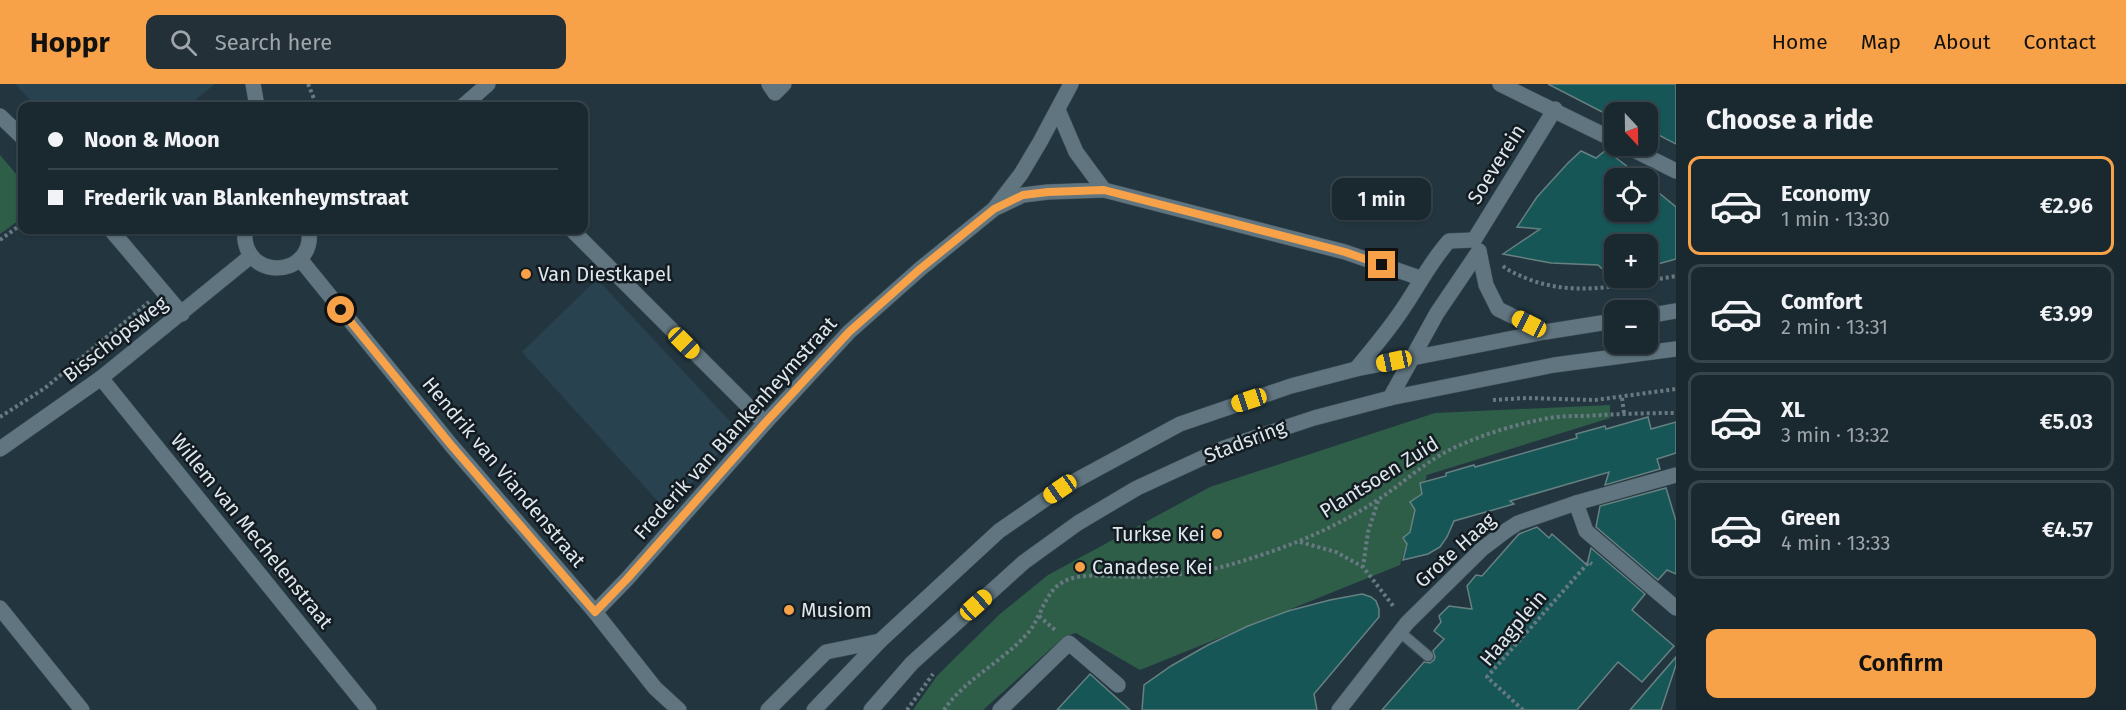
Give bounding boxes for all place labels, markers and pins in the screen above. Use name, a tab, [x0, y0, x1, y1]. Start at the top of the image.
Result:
place label: Van Diestkapel	[538, 262, 672, 286]
marker: Van Diestkapel	[519, 267, 533, 281]
place label: Turkse Kei	[1112, 522, 1205, 546]
marker: Turkse Kei	[1210, 527, 1224, 541]
place label: Canadese Kei	[1092, 555, 1213, 579]
marker: Canadese Kei	[1073, 560, 1087, 574]
place label: Musiom	[801, 598, 872, 622]
marker: Musiom	[782, 603, 796, 617]

